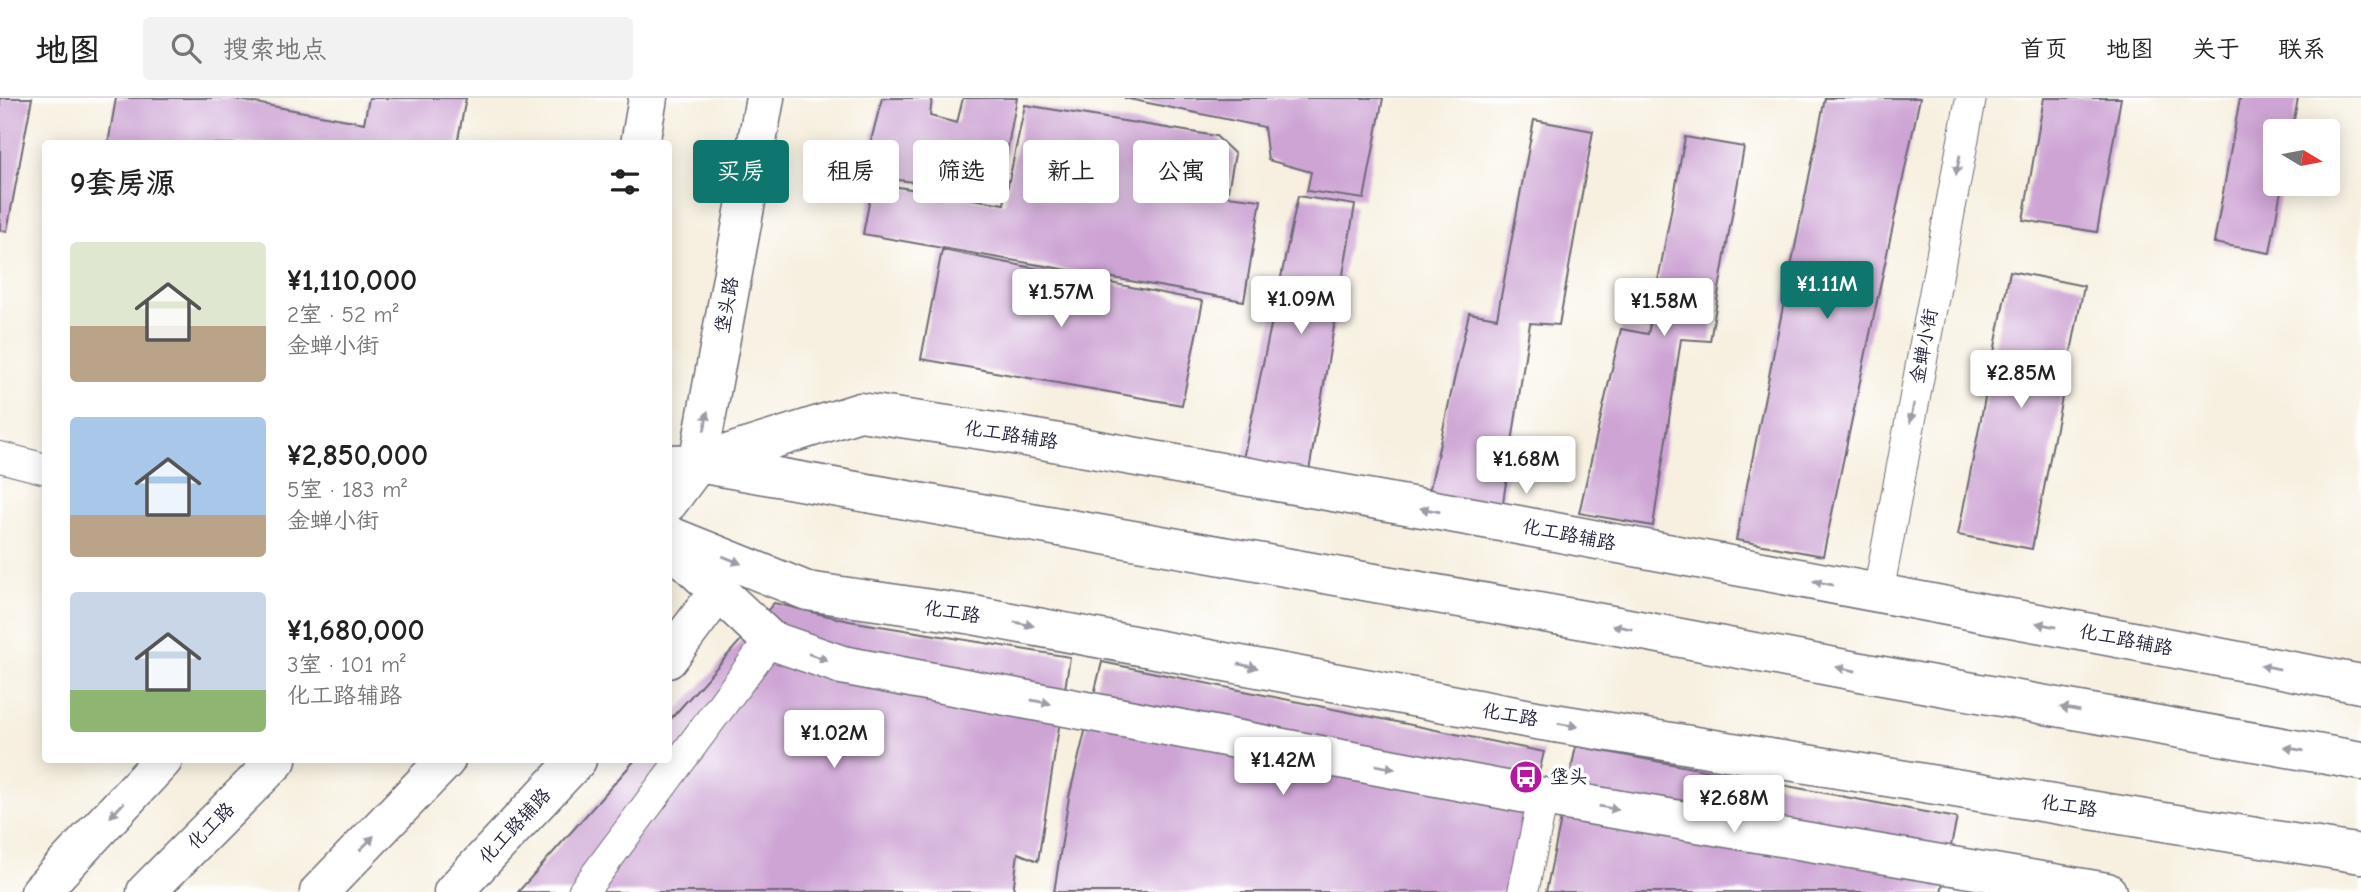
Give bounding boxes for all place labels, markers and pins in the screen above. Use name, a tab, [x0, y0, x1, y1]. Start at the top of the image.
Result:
pin: ¥1.11M	[1770, 262, 1884, 321]
pin: ¥1.57M	[1004, 270, 1118, 329]
pin: ¥1.09M	[1244, 276, 1358, 336]
pin: ¥1.58M	[1607, 278, 1721, 338]
pin: ¥2.85M	[1964, 350, 2078, 410]
pin: ¥1.68M	[1469, 436, 1583, 496]
pin: ¥1.02M	[777, 710, 891, 770]
pin: ¥1.42M	[1226, 738, 1340, 797]
bus stop icon: 垡头	[1507, 758, 1545, 796]
place label: 垡头	[1550, 766, 1588, 788]
pin: ¥2.68M	[1677, 776, 1791, 835]

